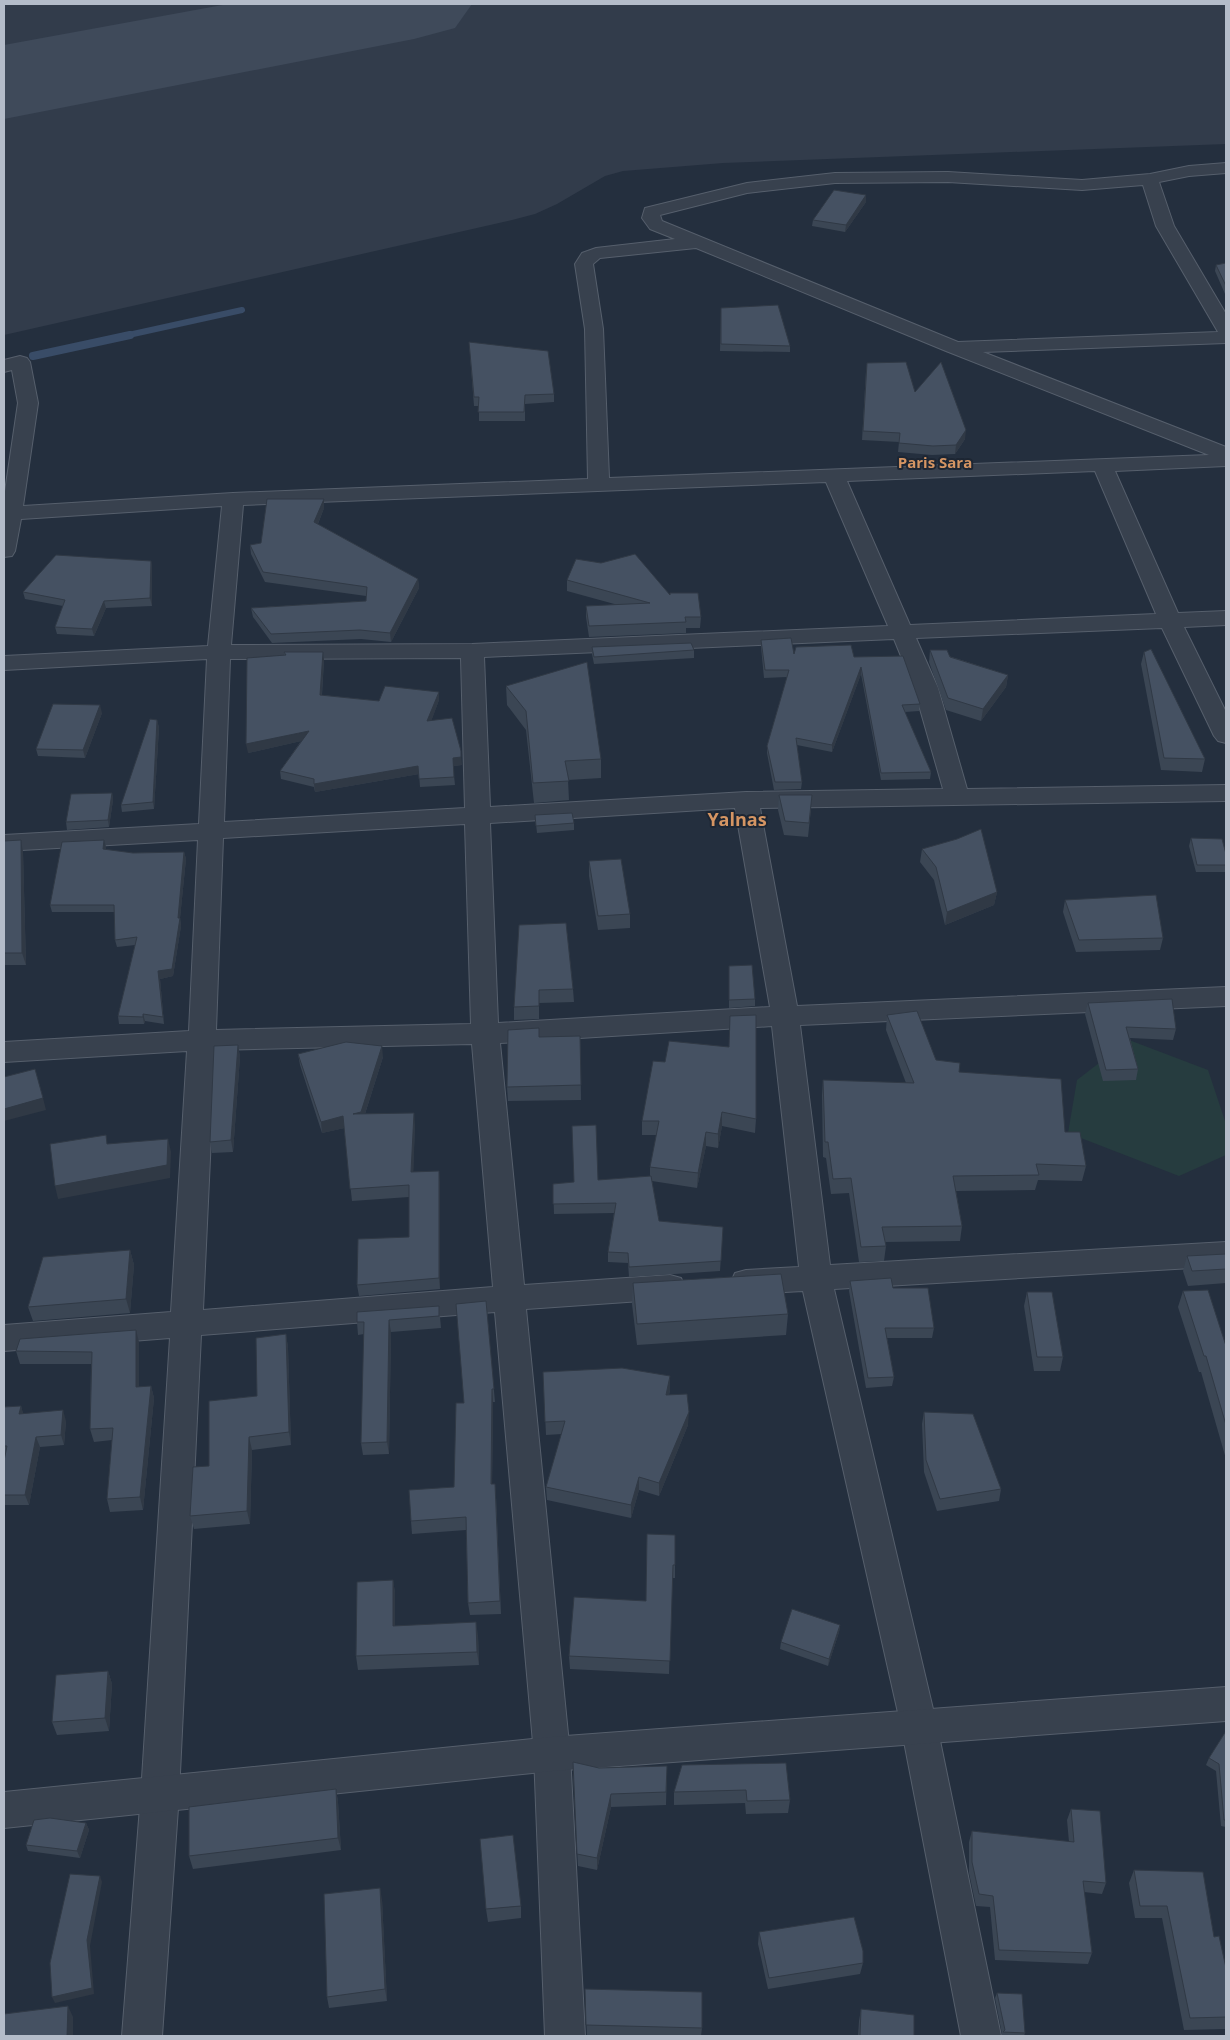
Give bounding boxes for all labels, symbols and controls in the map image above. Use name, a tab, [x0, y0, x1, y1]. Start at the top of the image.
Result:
district label: Paris Sara	[898, 452, 972, 472]
district label: Yalnas	[707, 807, 767, 831]

